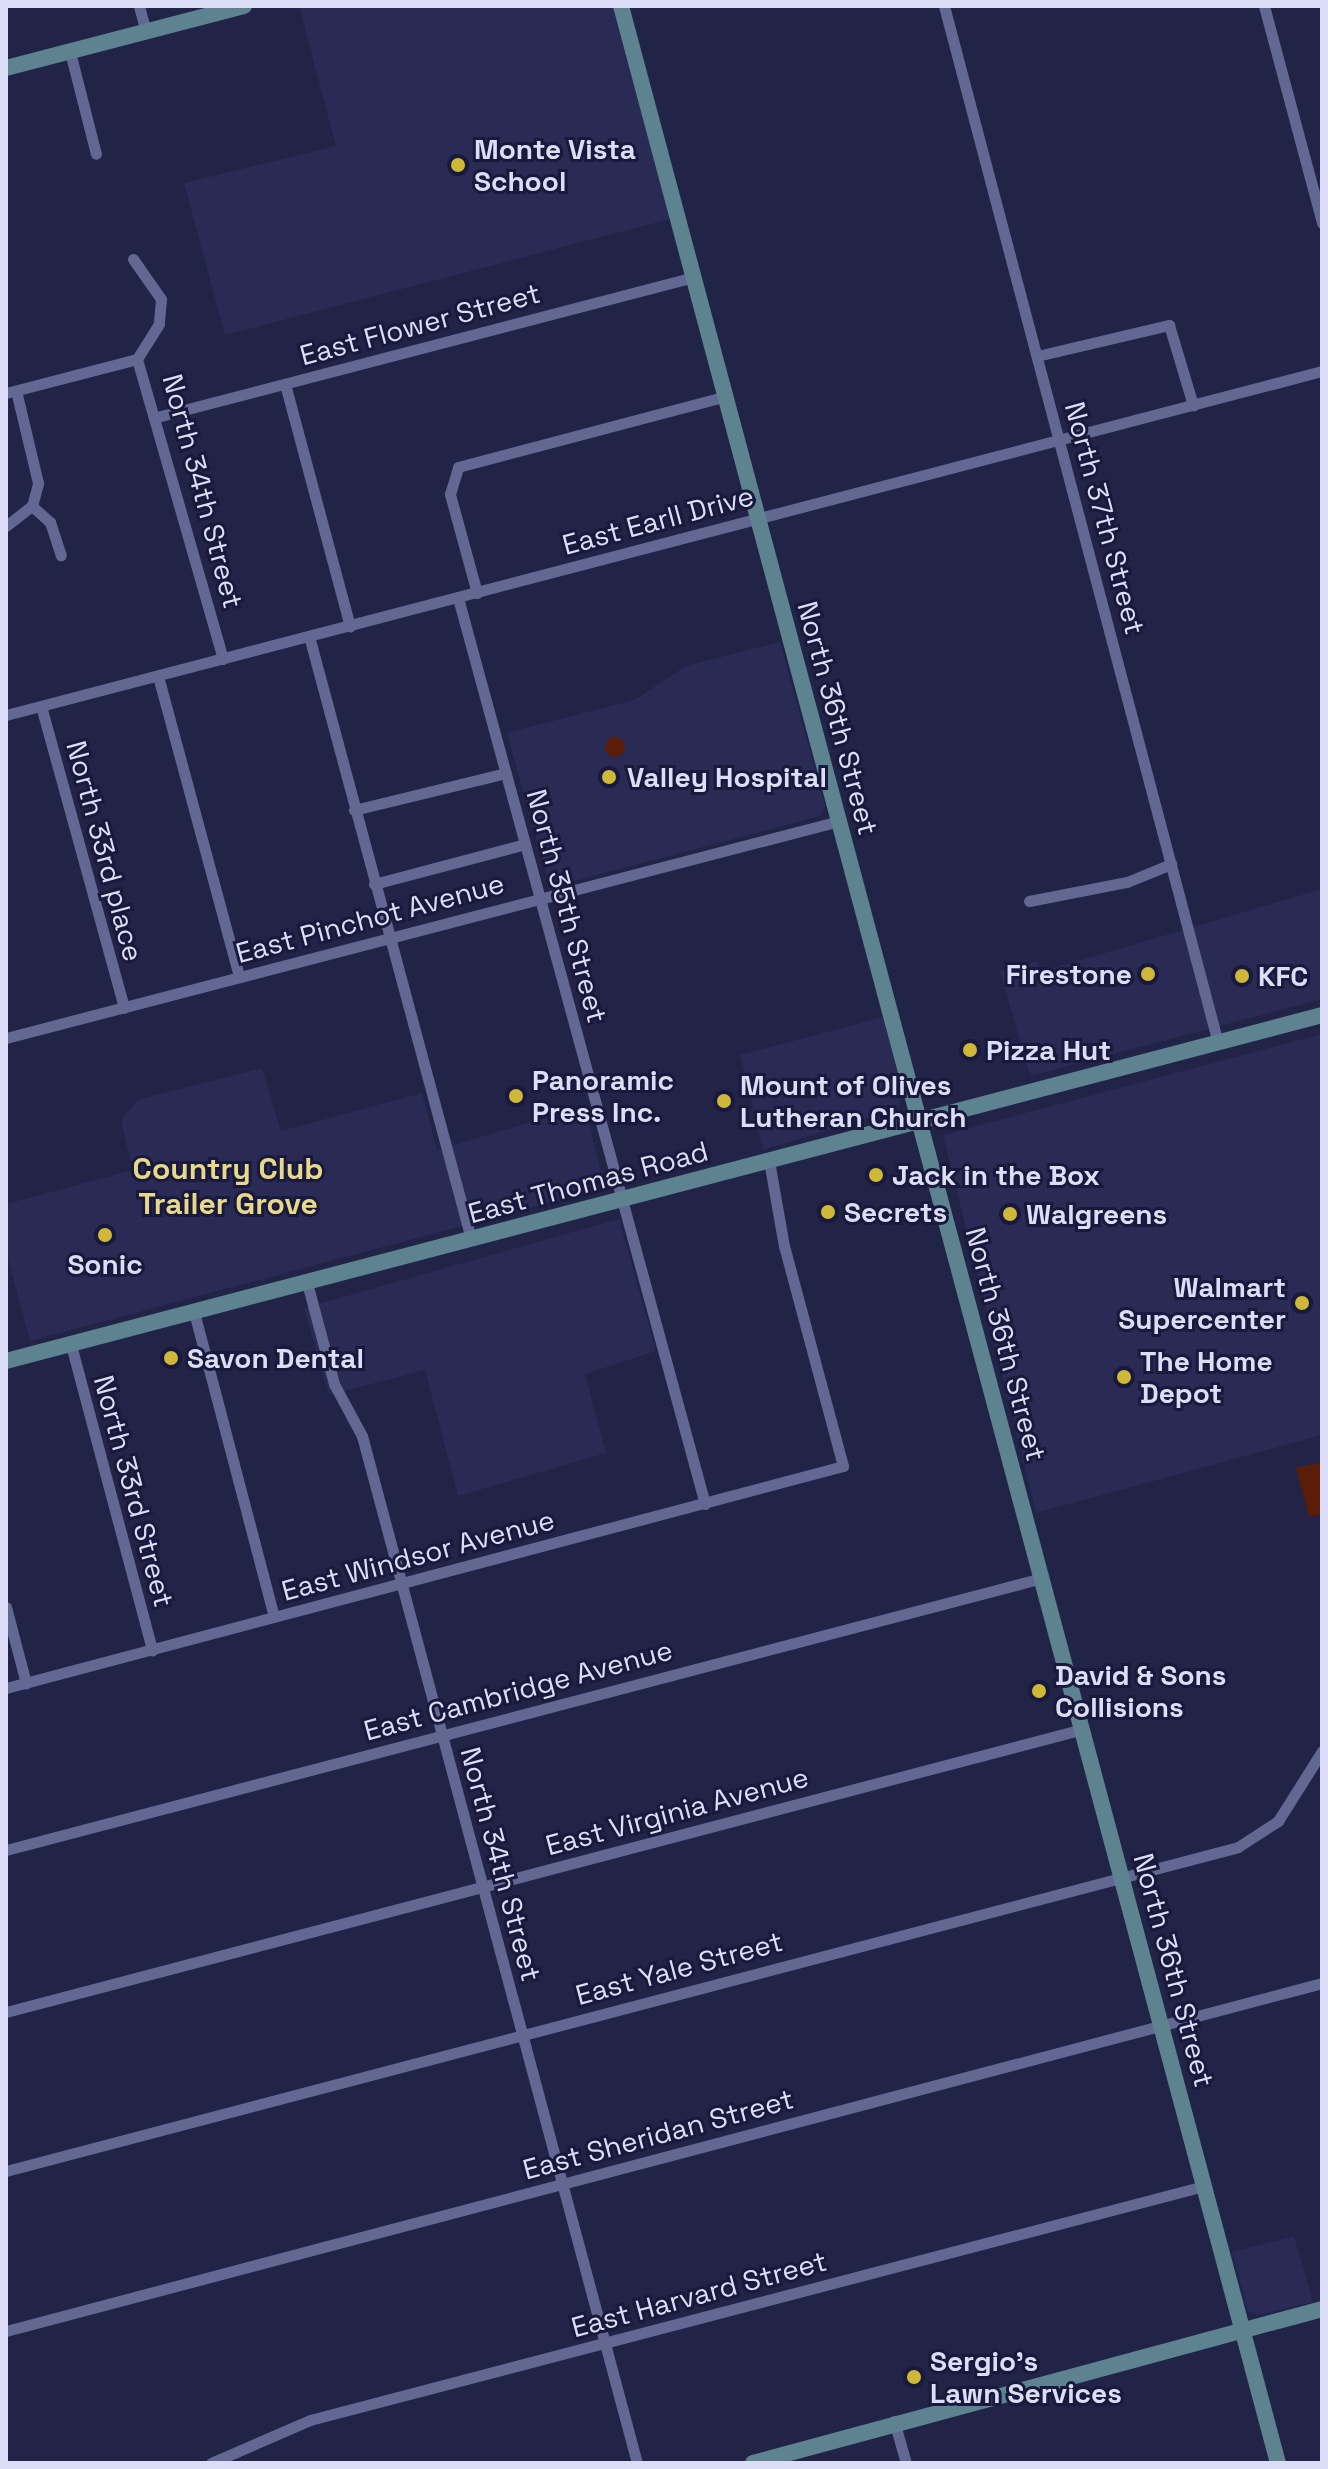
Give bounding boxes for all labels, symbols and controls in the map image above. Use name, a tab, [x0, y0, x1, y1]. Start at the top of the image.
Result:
place label: Monte Vista School	[474, 132, 636, 198]
marker: Monte Vista School	[449, 156, 467, 174]
street label: East Flower Street	[296, 276, 544, 372]
street label: North 34th Street	[156, 370, 250, 612]
street label: North 37th Street	[1058, 398, 1152, 638]
street label: East Earll Drive	[559, 478, 757, 562]
street label: North 36th Street	[791, 597, 885, 839]
street label: North 33rd place	[59, 737, 151, 965]
place label: Valley Hospital	[627, 760, 827, 794]
marker: Valley Hospital	[598, 766, 620, 788]
street label: North 35th Street	[520, 786, 614, 1026]
street label: East Pinchot Avenue	[232, 866, 508, 970]
place label: Firestone	[1006, 957, 1132, 991]
place label: KFC	[1258, 959, 1308, 993]
marker: Firestone	[1139, 965, 1157, 983]
marker: KFC	[1233, 967, 1251, 985]
place label: Pizza Hut	[986, 1033, 1111, 1067]
marker: Pizza Hut	[961, 1041, 979, 1059]
place label: Panoramic Press Inc.	[532, 1063, 674, 1129]
place label: Mount of Olives Lutheran Church	[740, 1068, 966, 1134]
marker: Panoramic Press Inc.	[507, 1087, 525, 1105]
marker: Mount of Olives Lutheran Church	[715, 1092, 733, 1110]
street label: East Thomas Road	[464, 1134, 712, 1230]
district label: Country Club Trailer Grove	[133, 1151, 323, 1222]
place label: Jack in the Box	[892, 1158, 1100, 1192]
marker: Jack in the Box	[867, 1166, 885, 1184]
place label: Secrets	[844, 1195, 947, 1229]
place label: Walgreens	[1026, 1197, 1167, 1231]
marker: Secrets	[819, 1203, 837, 1221]
marker: Walgreens	[1001, 1205, 1019, 1223]
street label: North 36th Street	[959, 1223, 1053, 1465]
marker: Sonic	[96, 1226, 114, 1244]
place label: Sonic	[67, 1247, 143, 1281]
place label: Walmart Supercenter	[1118, 1270, 1286, 1336]
marker: Walmart Supercenter	[1293, 1294, 1311, 1312]
place label: Savon Dental	[187, 1341, 364, 1375]
place label: The Home Depot	[1140, 1344, 1273, 1410]
marker: Savon Dental	[162, 1349, 180, 1367]
marker: The Home Depot	[1115, 1368, 1133, 1386]
street label: North 33rd Street	[87, 1372, 181, 1610]
street label: East Windsor Avenue	[278, 1502, 558, 1608]
street label: East Cambridge Avenue	[360, 1633, 676, 1747]
place label: David & Sons Collisions	[1055, 1658, 1226, 1724]
marker: David & Sons Collisions	[1030, 1682, 1048, 1700]
street label: North 34th Street	[454, 1743, 548, 1985]
street label: East Virginia Avenue	[542, 1760, 812, 1862]
street label: North 36th Street	[1127, 1849, 1221, 2091]
street label: East Yale Street	[572, 1924, 786, 2012]
street label: East Sheridan Street	[519, 2082, 797, 2186]
street label: East Harvard Street	[568, 2244, 830, 2344]
place label: Sergio's Lawn Services	[930, 2344, 1122, 2410]
marker: Sergio's Lawn Services	[905, 2368, 923, 2386]

